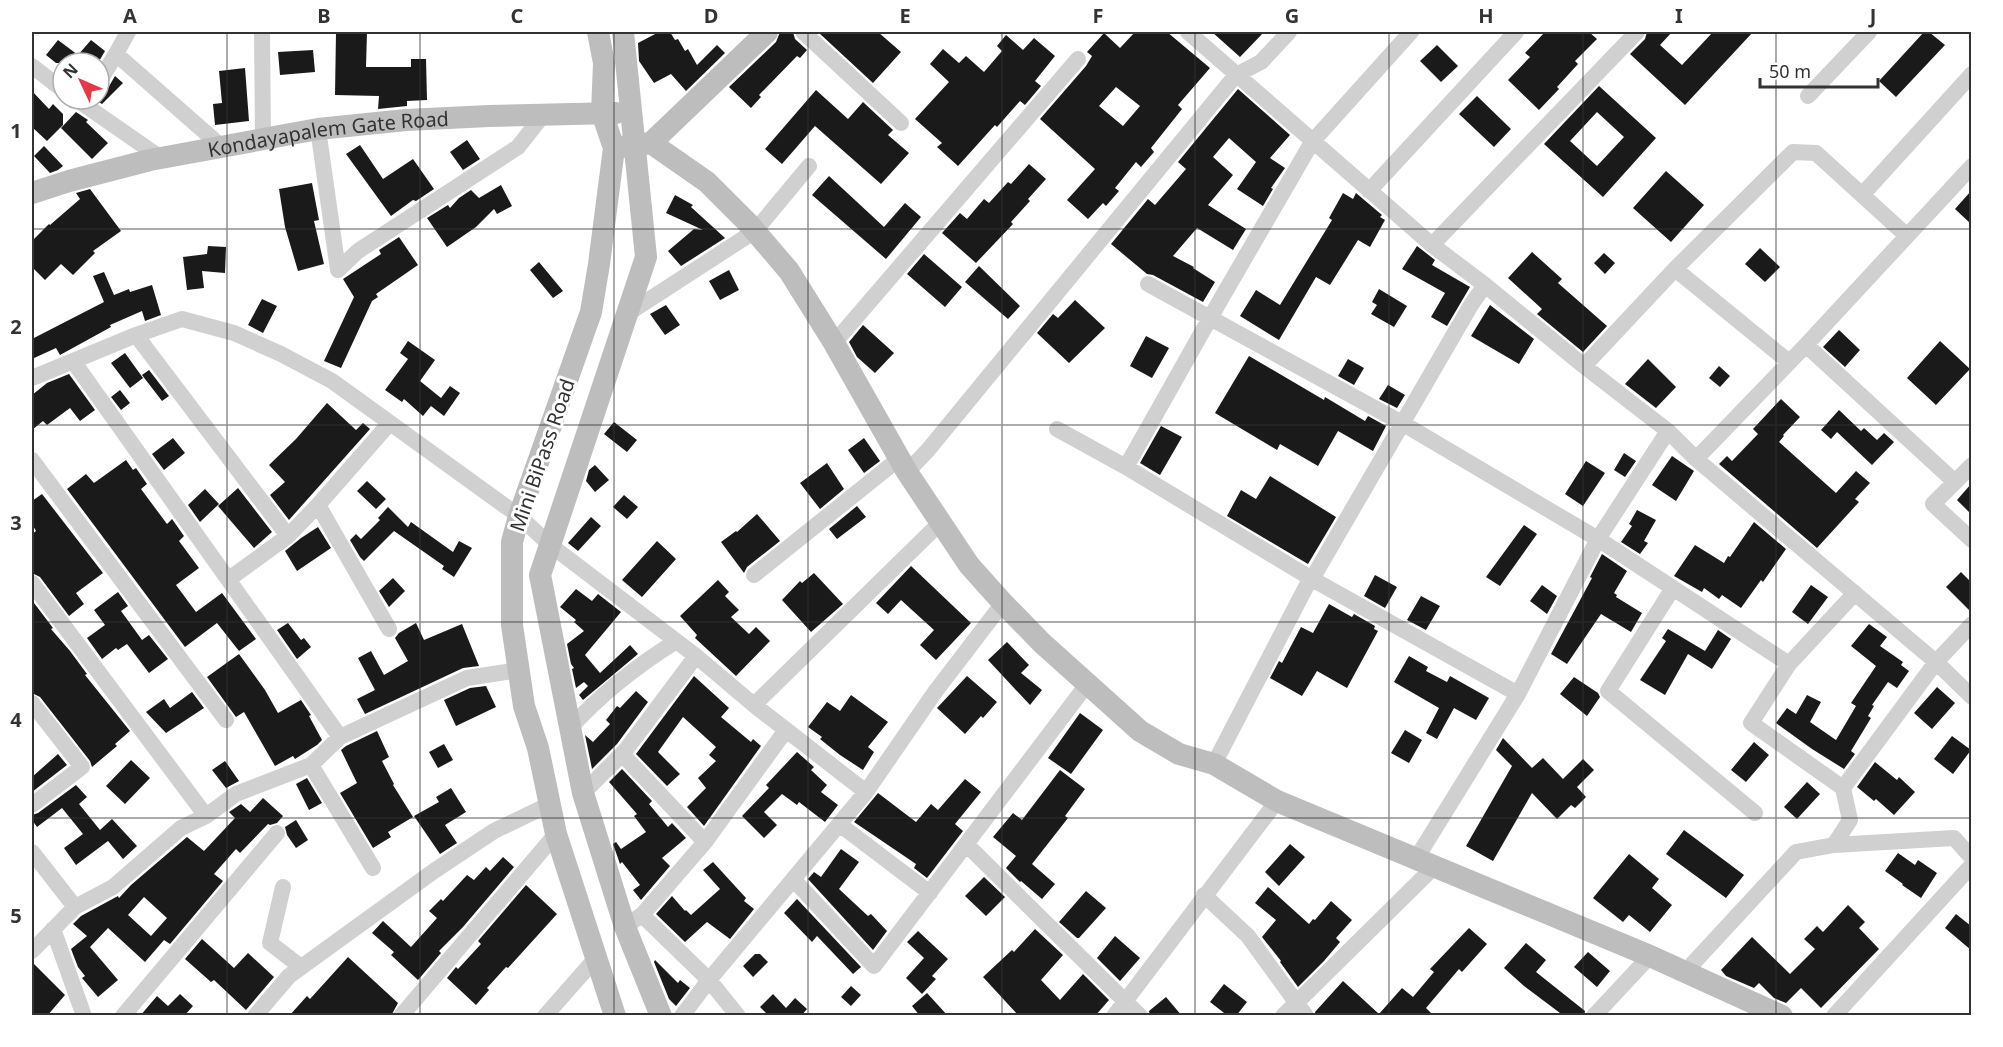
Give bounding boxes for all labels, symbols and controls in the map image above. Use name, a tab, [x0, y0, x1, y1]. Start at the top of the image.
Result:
text: A	[123, 2, 137, 29]
text: B	[317, 2, 331, 29]
text: C	[511, 2, 524, 29]
text: D	[704, 2, 718, 29]
text: E	[899, 2, 911, 29]
text: F	[1093, 2, 1103, 29]
text: G	[1285, 2, 1299, 29]
text: H	[1478, 2, 1494, 29]
text: I	[1675, 2, 1683, 29]
text: J	[1868, 2, 1876, 29]
north arrow	[51, 51, 111, 111]
scale bar	[1760, 51, 1878, 89]
text: N	[58, 58, 83, 83]
text: 50 m	[1769, 59, 1811, 83]
street label: Kondayapalem Gate Road	[205, 104, 449, 163]
text: 1	[10, 117, 22, 144]
text: 2	[10, 313, 22, 340]
street label: Mini BiPass Road	[503, 375, 581, 535]
text: 3	[10, 509, 22, 536]
text: 4	[10, 706, 22, 733]
text: 5	[10, 902, 22, 929]

